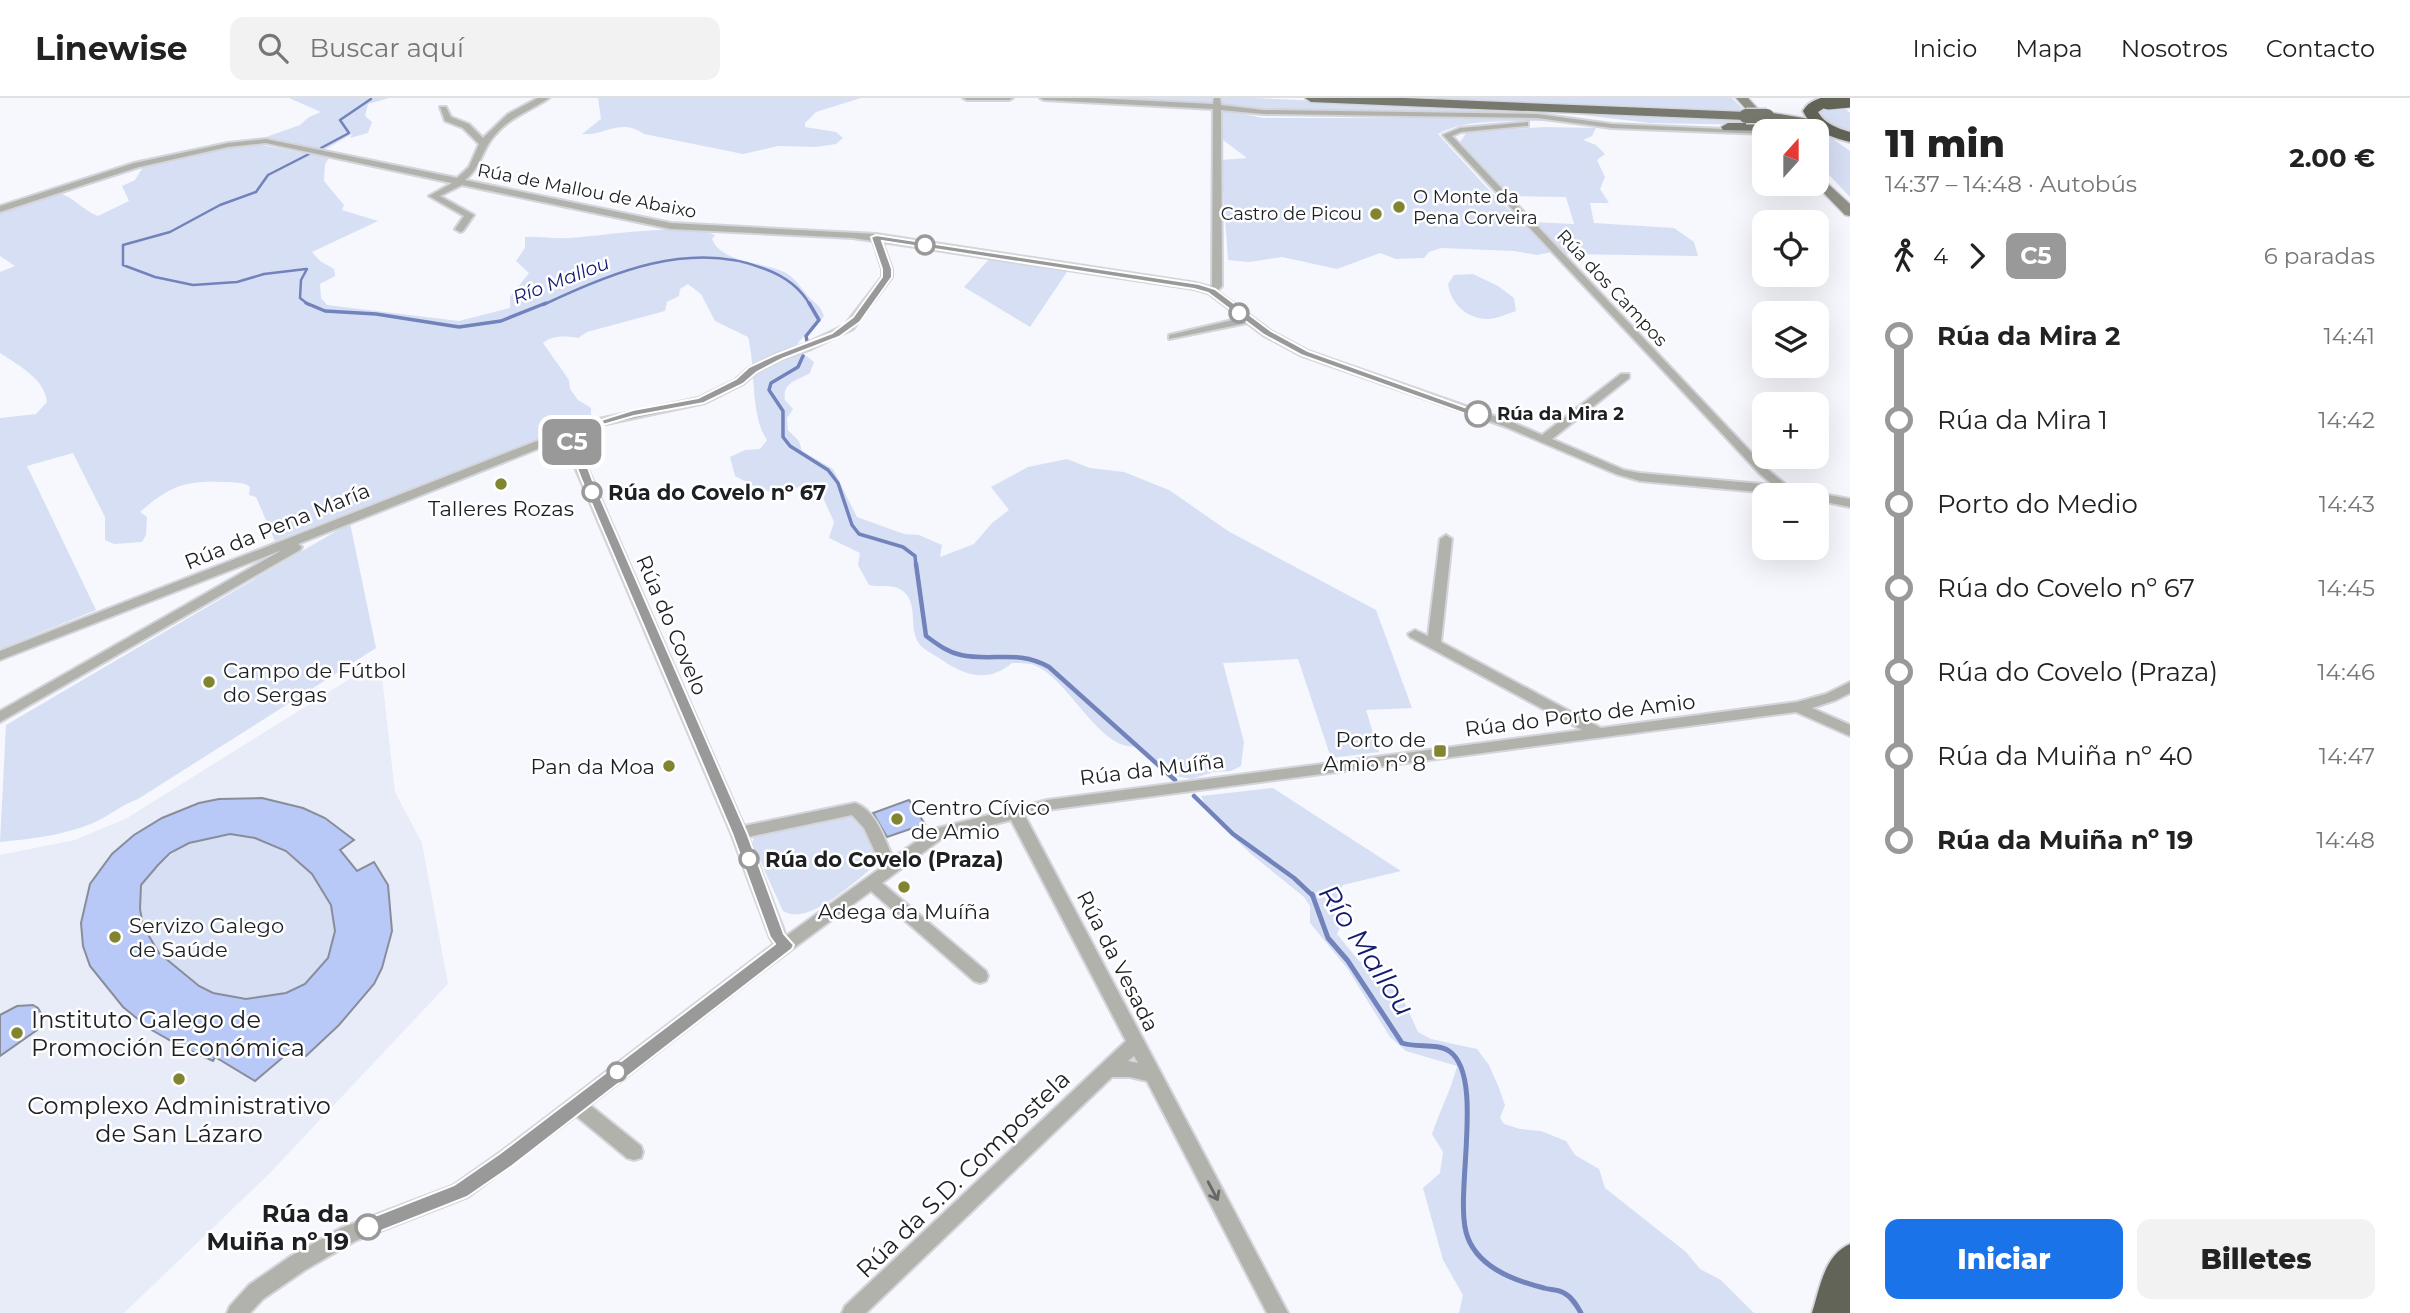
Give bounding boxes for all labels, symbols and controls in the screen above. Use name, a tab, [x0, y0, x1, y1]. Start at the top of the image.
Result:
search box	[230, 17, 720, 80]
text: Linewise	[35, 28, 188, 68]
icon: search	[254, 29, 292, 67]
text: Buscar aquí	[310, 32, 464, 64]
text: Inicio	[1912, 34, 1977, 63]
text: Mapa	[2015, 34, 2083, 63]
text: Nosotros	[2121, 34, 2228, 63]
text: Contacto	[2266, 34, 2375, 63]
north arrow	[1752, 119, 1829, 196]
map controls	[1752, 119, 1829, 560]
text: 11 min	[1885, 120, 2005, 167]
text: 2.00 €	[2289, 142, 2375, 174]
street label: Rúa de Mallou de Abaixo	[476, 159, 698, 223]
text: 14:37 – 14:48 · Autobús	[1885, 170, 2137, 198]
place label: O Monte da Pena Corveira	[1413, 186, 1538, 229]
marker: O Monte da Pena Corveira	[1391, 199, 1407, 215]
place label: Castro de Picou	[1221, 203, 1362, 225]
marker: Castro de Picou	[1368, 206, 1384, 222]
button: locate	[1752, 210, 1829, 287]
street label: Rúa dos Campos	[1552, 225, 1672, 351]
unlabelled marker	[915, 235, 935, 255]
icon: walk	[1885, 237, 1923, 275]
icon: forward	[1958, 237, 1996, 275]
text: C5	[2020, 241, 2052, 270]
text: 4	[1933, 242, 1948, 270]
text: 6 paradas	[2264, 242, 2375, 270]
water label: Río Mallou	[509, 251, 613, 309]
button: layers	[1752, 301, 1829, 378]
unlabelled marker	[1229, 303, 1249, 323]
text: Rúa da Mira 2	[1937, 320, 2120, 352]
text: 14:41	[2324, 322, 2375, 350]
button: +	[1752, 392, 1829, 469]
marker: Rúa da Mira 2	[1465, 401, 1491, 427]
place label: Rúa da Mira 2	[1497, 403, 1624, 425]
text: Rúa da Mira 1	[1937, 404, 2108, 436]
text: 14:42	[2318, 406, 2375, 434]
line badge: C5	[540, 419, 604, 465]
text: C5	[556, 427, 588, 456]
marker: Talleres Rozas	[493, 476, 509, 492]
street label: Rúa da Pena María	[181, 477, 373, 575]
place label: Rúa do Covelo nº 67	[608, 480, 826, 505]
marker: Rúa do Covelo nº 67	[582, 482, 602, 502]
button: −	[1752, 483, 1829, 560]
text: Porto do Medio	[1937, 488, 2138, 520]
text: 14:43	[2319, 490, 2375, 518]
place label: Talleres Rozas	[428, 496, 574, 521]
street label: Rúa do Covelo	[631, 551, 713, 699]
text: Rúa do Covelo nº 67	[1937, 572, 2195, 604]
text: 14:45	[2318, 574, 2375, 602]
text: Rúa do Covelo (Praza)	[1937, 656, 2218, 688]
place label: Campo de Fútbol do Sergas	[223, 658, 406, 707]
text: 14:46	[2317, 658, 2375, 686]
marker: Campo de Fútbol do Sergas	[201, 674, 217, 690]
street label: Rúa do Porto de Amio	[1463, 688, 1697, 742]
place label: Porto de Amio nº 8	[1323, 727, 1426, 776]
text: Rúa da Muiña nº 40	[1937, 740, 2193, 772]
text: 14:47	[2319, 742, 2375, 770]
marker: Porto de Amio nº 8	[1432, 743, 1448, 759]
street label: Rúa da Muíña	[1078, 748, 1226, 790]
place label: Pan da Moa	[530, 754, 655, 779]
marker: Pan da Moa	[661, 758, 677, 774]
place label: Centro Cívico de Amio	[911, 795, 1050, 844]
marker: Centro Cívico de Amio	[889, 811, 905, 827]
text: Rúa da Muiña nº 19	[1937, 824, 2193, 856]
text: 14:48	[2316, 826, 2375, 854]
place label: Rúa do Covelo (Praza)	[765, 847, 1003, 872]
marker: Rúa do Covelo (Praza)	[739, 849, 759, 869]
water label: Río Mallou	[1312, 878, 1422, 1022]
marker: Adega da Muíña	[896, 879, 912, 895]
street label: Rúa da Vesada	[1072, 886, 1164, 1036]
place label: Adega da Muíña	[818, 899, 990, 924]
place label: Servizo Galego de Saúde	[129, 913, 284, 962]
marker: Servizo Galego de Saúde	[107, 929, 123, 945]
place label: Instituto Galego de Promoción Económica	[31, 1005, 305, 1062]
marker: Instituto Galego de Promoción Económica	[9, 1025, 25, 1041]
unlabelled marker	[607, 1062, 627, 1082]
street label: Rúa da S.D. Compostela	[850, 1064, 1076, 1284]
marker: Complexo Administrativo de San Lázaro	[171, 1071, 187, 1087]
place label: Complexo Administrativo de San Lázaro	[27, 1091, 331, 1148]
one-way arrow	[1207, 1180, 1220, 1201]
place label: Rúa da Muiña nº 19	[206, 1199, 349, 1256]
marker: Rúa da Muiña nº 19	[355, 1214, 381, 1240]
button: Iniciar	[1885, 1219, 2123, 1299]
button: Billetes	[2137, 1219, 2375, 1299]

